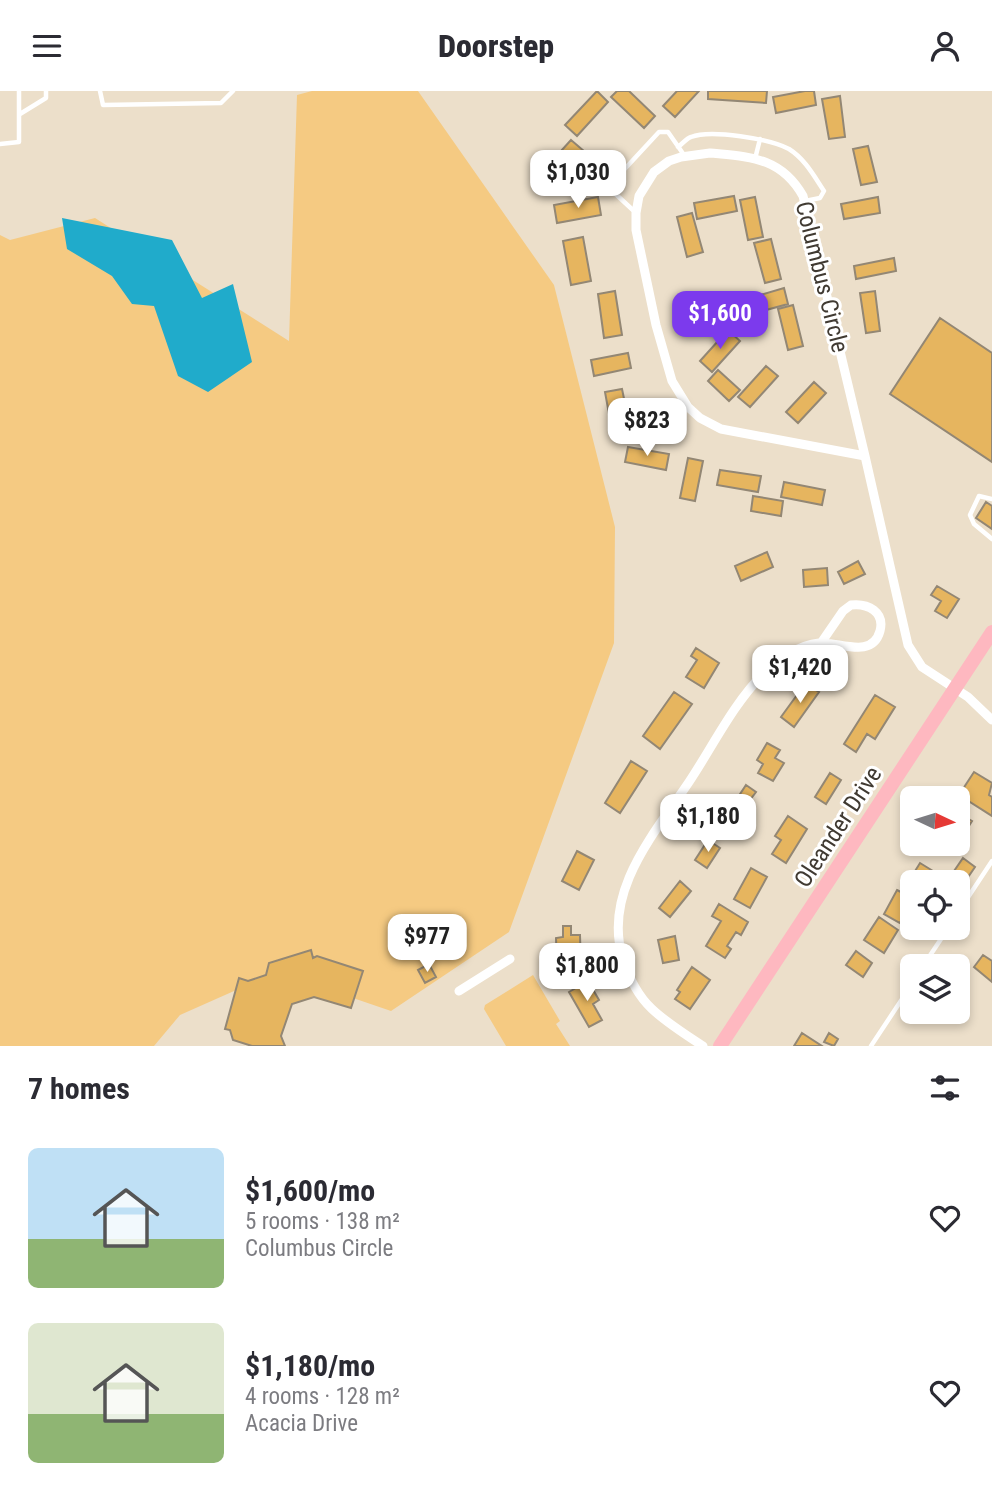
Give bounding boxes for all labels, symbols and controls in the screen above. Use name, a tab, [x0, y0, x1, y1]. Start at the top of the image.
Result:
icon: menu	[28, 27, 66, 65]
text: Doorstep	[438, 27, 554, 65]
icon: person	[926, 27, 964, 65]
pin: $1,030	[521, 151, 635, 210]
text: $1,030	[546, 159, 610, 186]
street label: Columbus Circle	[790, 199, 854, 355]
pin: $1,600	[663, 292, 777, 351]
text: $1,600	[688, 300, 752, 327]
pin: $823	[606, 399, 688, 458]
text: $823	[624, 407, 670, 434]
pin: $1,420	[743, 645, 857, 705]
text: $1,420	[768, 654, 832, 681]
street label: Oleander Drive	[789, 761, 887, 893]
north arrow	[900, 786, 970, 856]
map controls	[900, 786, 970, 1024]
pin: $1,180	[651, 795, 765, 854]
text: $1,180	[676, 803, 740, 830]
button: locate	[900, 870, 970, 940]
pin: $977	[386, 915, 468, 974]
text: $977	[404, 923, 450, 950]
pin: $1,800	[530, 943, 644, 1003]
text: $1,800	[555, 952, 619, 979]
button: layers	[900, 954, 970, 1024]
icon: filters	[926, 1069, 964, 1107]
text: 7 homes	[28, 1071, 130, 1106]
text: $1,600/mo	[245, 1173, 375, 1208]
icon: home	[84, 1176, 168, 1260]
icon: heart	[926, 1199, 964, 1237]
text: 5 rooms · 138 m²	[245, 1208, 400, 1235]
text: Columbus Circle	[245, 1235, 393, 1262]
text: $1,180/mo	[245, 1348, 375, 1383]
icon: home	[84, 1351, 168, 1435]
icon: heart	[926, 1374, 964, 1412]
text: 4 rooms · 128 m²	[245, 1383, 400, 1410]
text: Acacia Drive	[245, 1410, 358, 1437]

